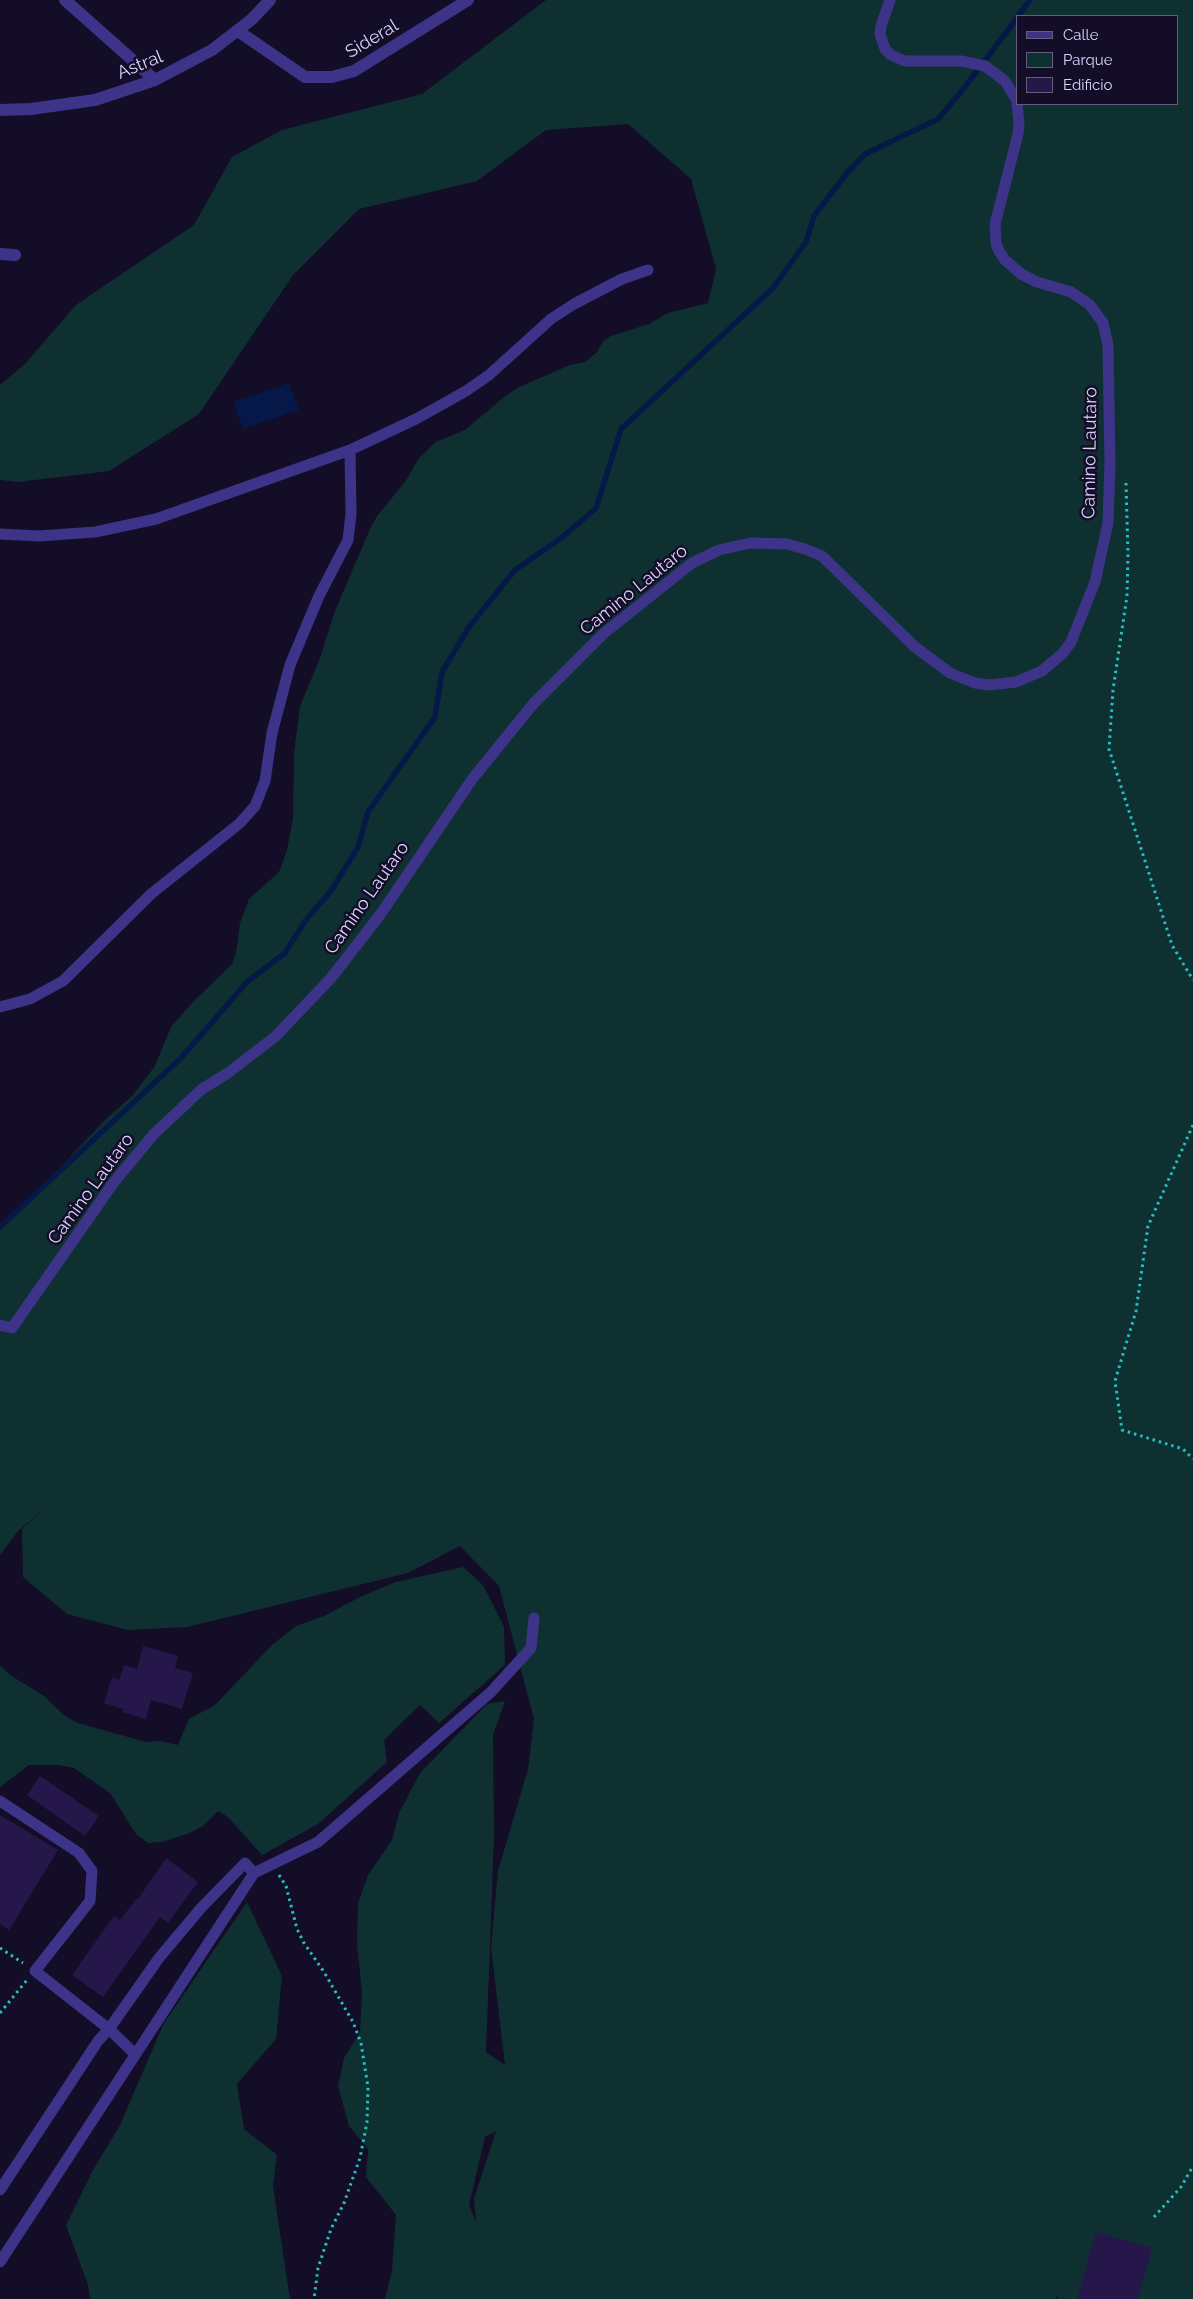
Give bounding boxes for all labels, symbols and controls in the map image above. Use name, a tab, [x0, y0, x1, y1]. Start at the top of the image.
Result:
street label: Sideral	[342, 15, 402, 63]
legend	[1016, 15, 1178, 105]
text: Calle	[1063, 26, 1098, 44]
street label: Astral	[114, 46, 166, 84]
text: Parque	[1063, 51, 1112, 69]
text: Edificio	[1063, 76, 1113, 94]
street label: Camino Lautaro	[1078, 387, 1102, 519]
street label: Camino Lautaro	[576, 540, 692, 640]
street label: Camino Lautaro	[320, 838, 414, 958]
street label: Camino Lautaro	[43, 1129, 139, 1249]

